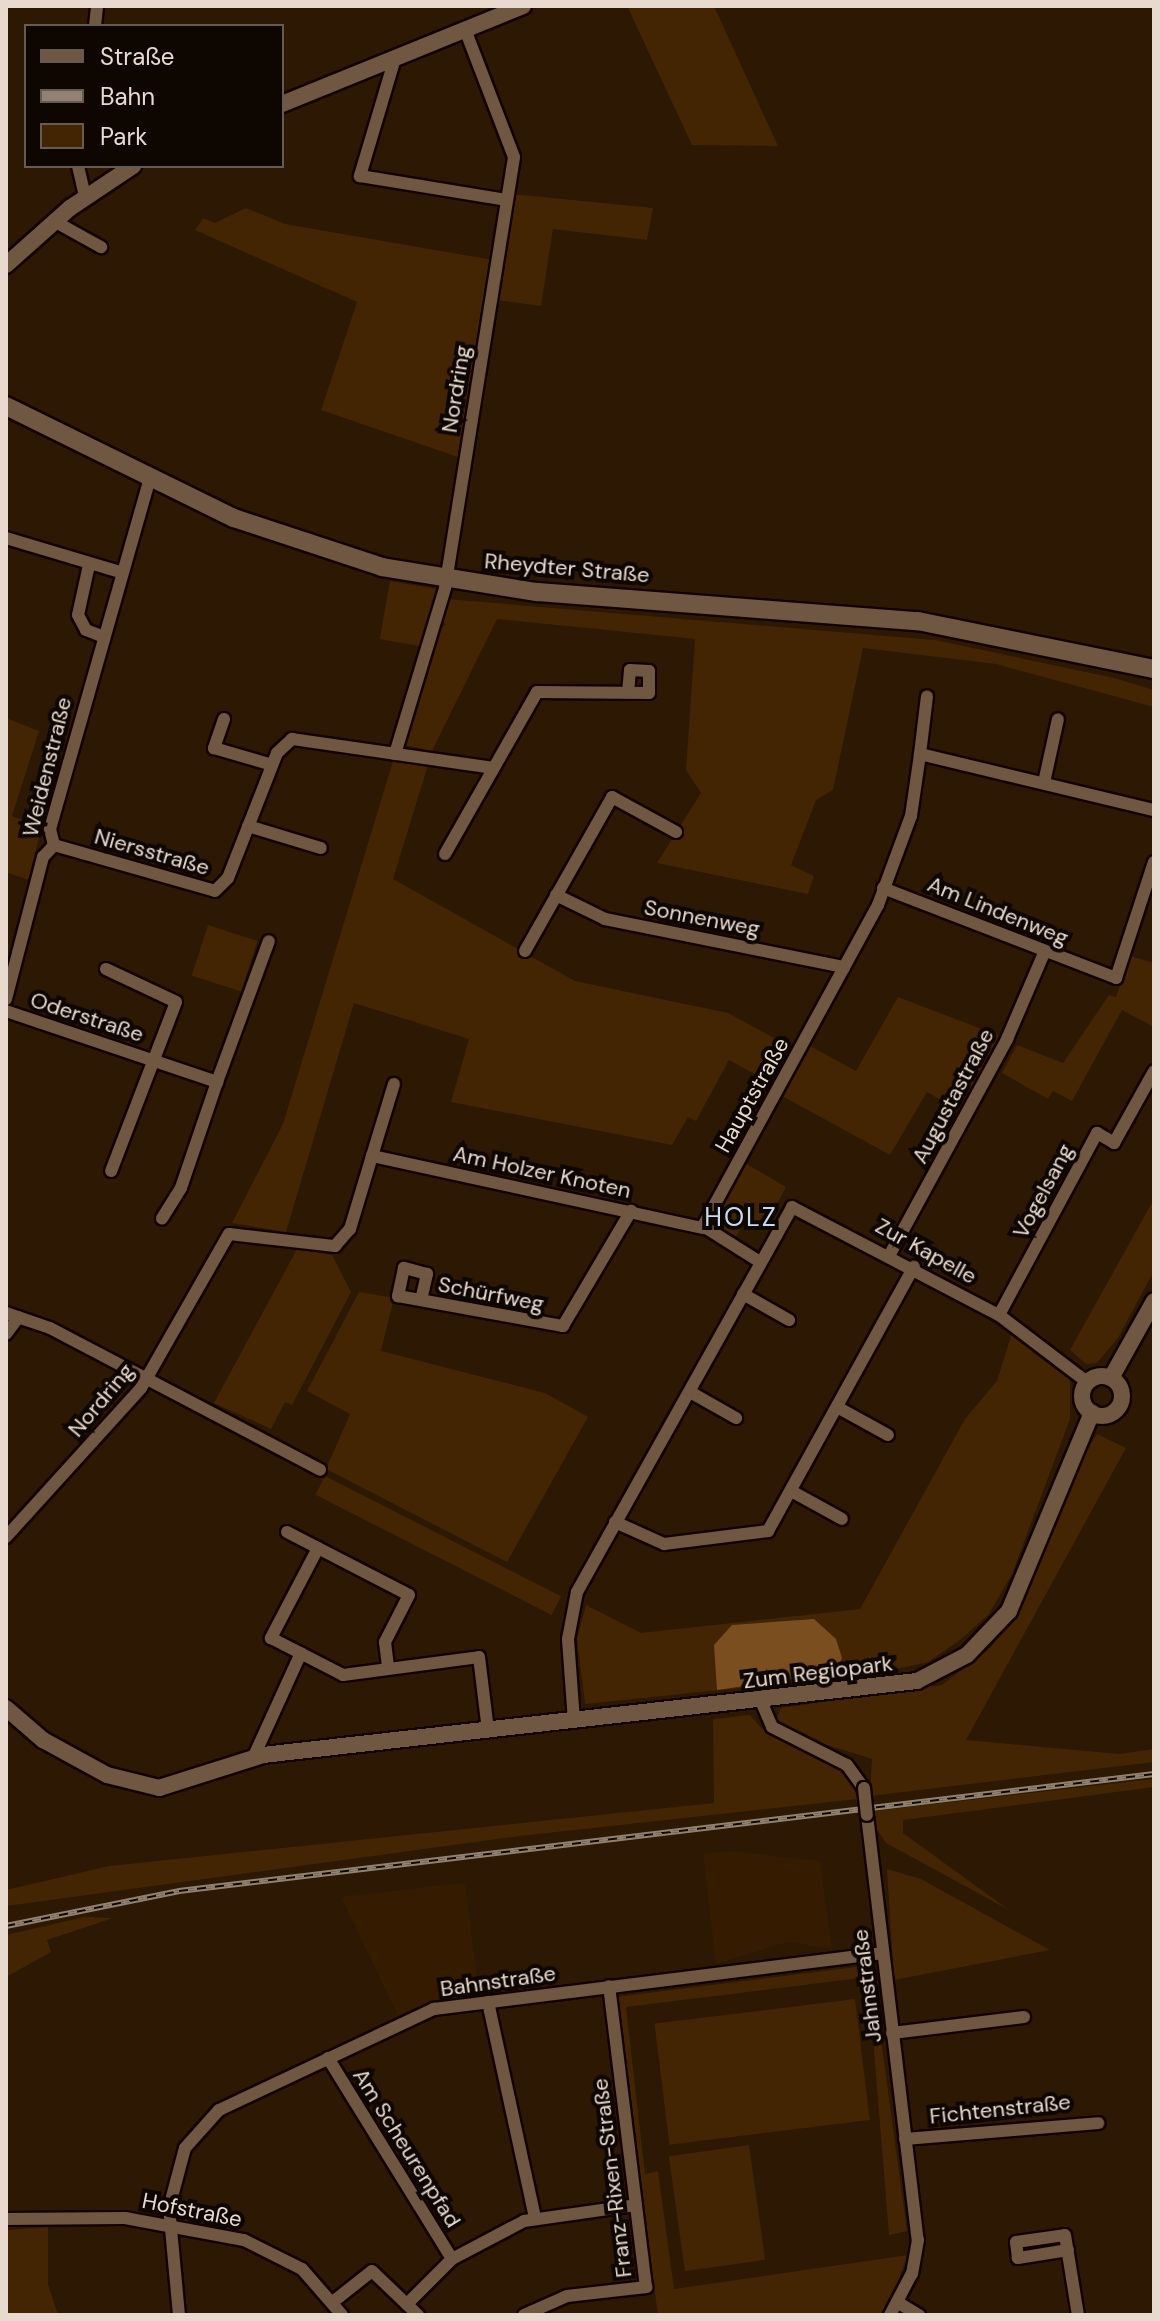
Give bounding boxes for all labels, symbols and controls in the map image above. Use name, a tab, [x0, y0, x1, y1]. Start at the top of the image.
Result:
legend	[24, 24, 284, 168]
text: Straße	[100, 41, 174, 72]
text: Bahn	[100, 81, 155, 112]
text: Park	[100, 121, 147, 152]
street label: Nordring	[436, 343, 476, 435]
street label: Rheydter Straße	[483, 548, 651, 588]
street label: Weidenstraße	[17, 694, 77, 840]
street label: Niersstraße	[92, 823, 212, 881]
street label: Am Lindenweg	[924, 871, 1072, 951]
street label: Sonnenweg	[642, 894, 762, 942]
street label: Oderstraße	[27, 986, 147, 1048]
street label: Augustastraße	[906, 1024, 1000, 1168]
street label: Hauptstraße	[710, 1033, 794, 1157]
street label: Vogelsang	[1007, 1139, 1079, 1243]
street label: Am Holzer Knoten	[451, 1140, 633, 1204]
district label: HOLZ	[704, 1202, 778, 1234]
street label: Zur Kapelle	[871, 1212, 981, 1290]
street label: Schürfweg	[436, 1271, 546, 1317]
street label: Nordring	[63, 1358, 139, 1442]
street label: Zum Regiopark	[742, 1650, 894, 1694]
street label: Jahnstraße	[847, 1928, 887, 2044]
street label: Bahnstraße	[438, 1960, 558, 2002]
street label: Am Scheurenpfad	[347, 2064, 467, 2232]
street label: Franz-Rixen-Straße	[587, 2077, 637, 2279]
street label: Fichtenstraße	[928, 2088, 1072, 2130]
street label: Hofstraße	[140, 2187, 244, 2233]

